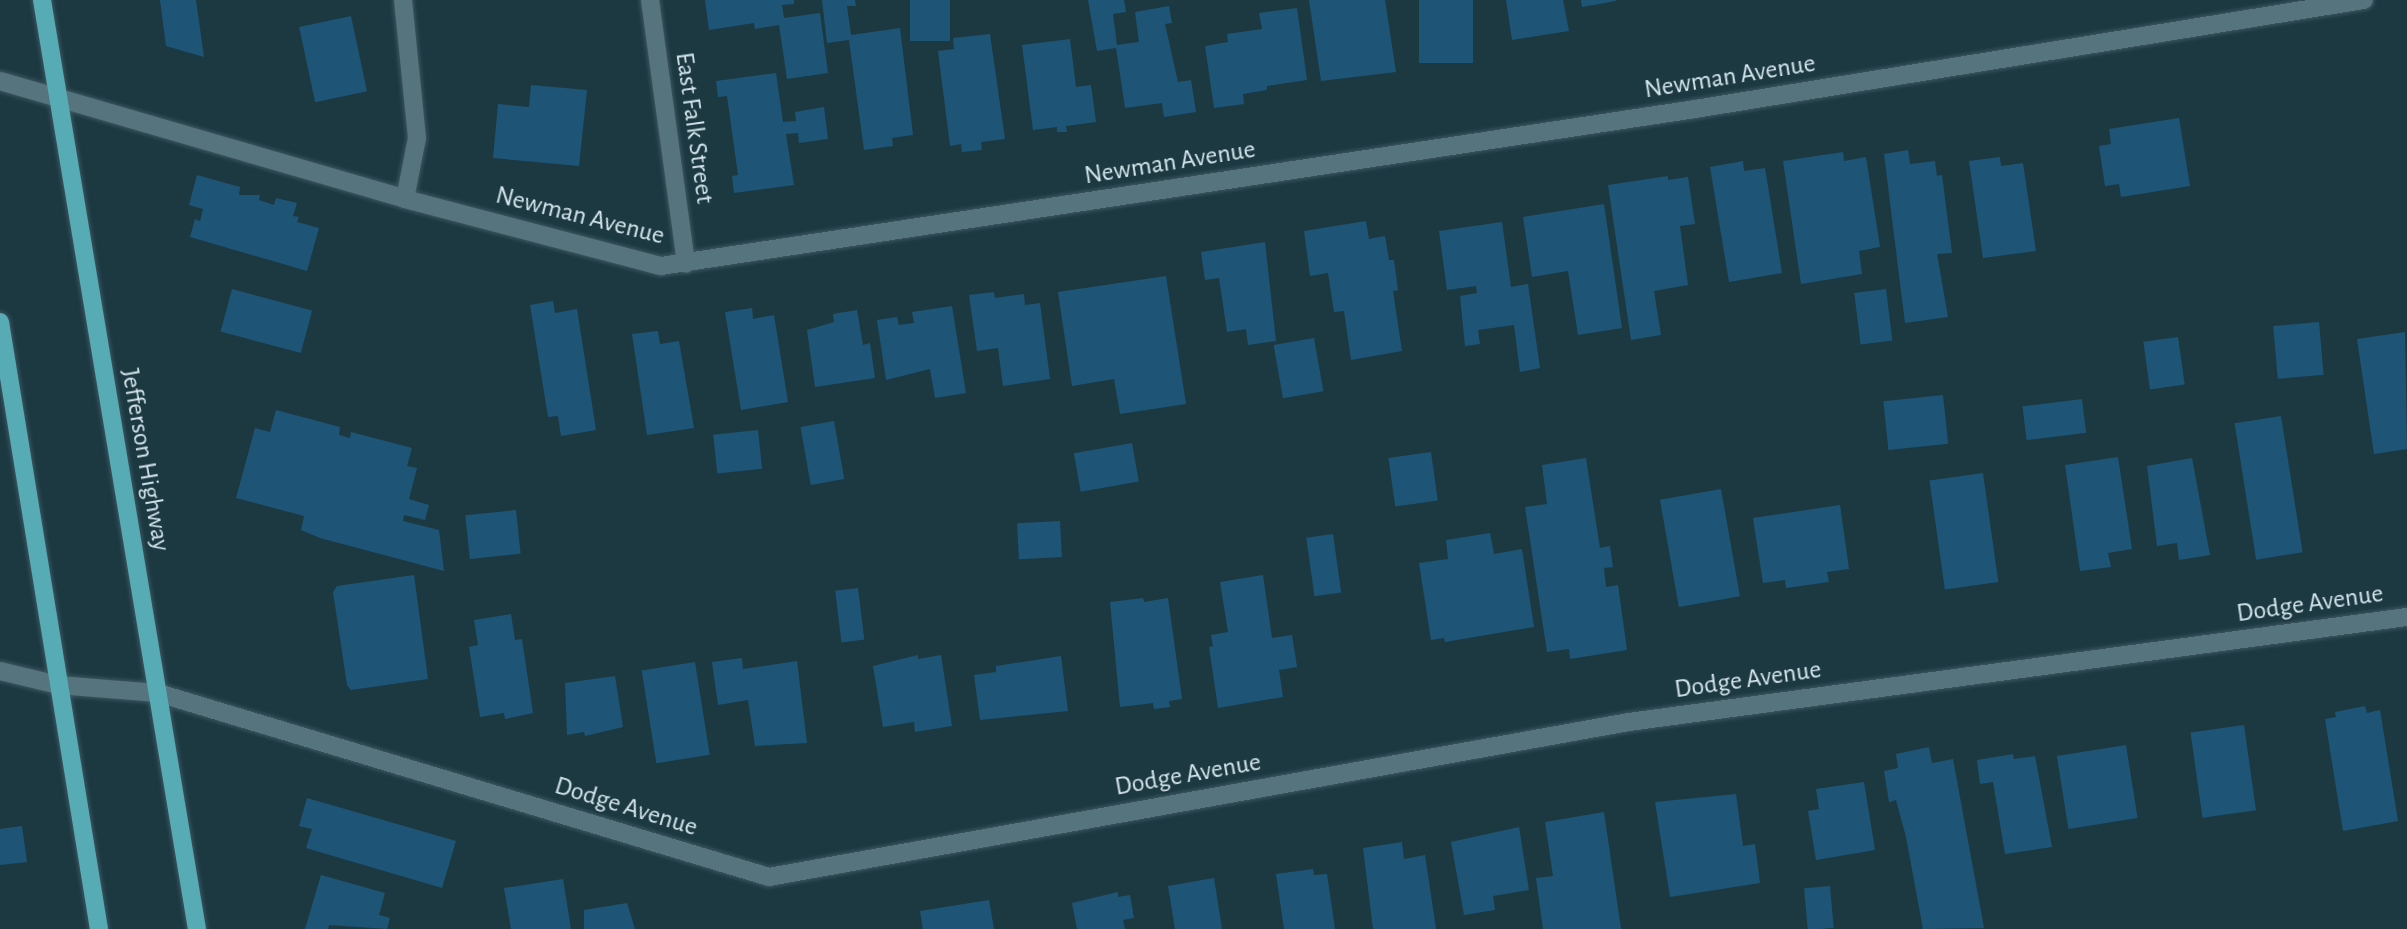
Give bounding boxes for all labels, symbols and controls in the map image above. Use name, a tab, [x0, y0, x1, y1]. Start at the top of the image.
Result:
street label: Newman Avenue	[1642, 48, 1818, 106]
street label: East Falk Street	[668, 50, 720, 206]
street label: Newman Avenue	[1082, 134, 1258, 192]
street label: Newman Avenue	[492, 180, 668, 252]
street label: Jefferson Highway	[114, 366, 176, 554]
street label: Dodge Avenue	[2235, 578, 2385, 630]
street label: Dodge Avenue	[1673, 654, 1823, 706]
street label: Dodge Avenue	[1113, 747, 1263, 803]
street label: Dodge Avenue	[551, 770, 701, 844]

